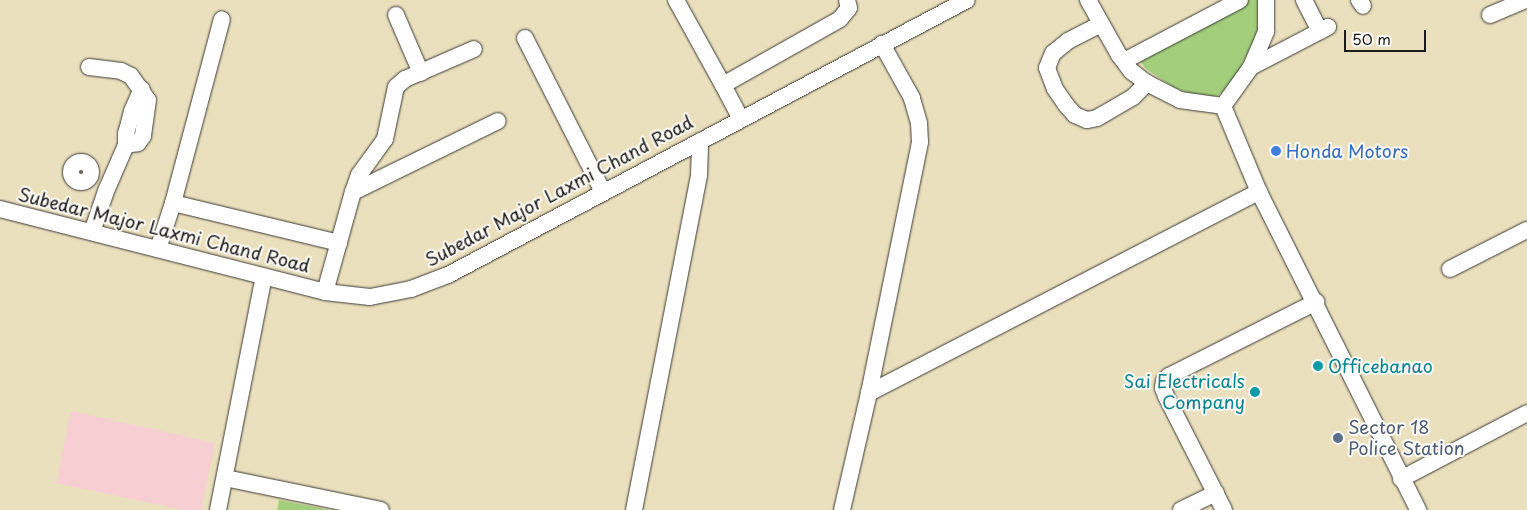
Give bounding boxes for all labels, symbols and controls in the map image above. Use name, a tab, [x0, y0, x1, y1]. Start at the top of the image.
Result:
scale bar	[1347, 20, 1430, 52]
text: 50 m	[1352, 27, 1391, 50]
street label: Subedar Major Laxmi Chand Road	[422, 111, 696, 271]
place label: Honda Motors	[1286, 140, 1408, 162]
marker: Honda Motors	[1270, 145, 1282, 157]
street label: Subedar Major Laxmi Chand Road	[17, 183, 311, 277]
place label: Officebanao	[1328, 355, 1433, 377]
marker: Officebanao	[1312, 360, 1324, 372]
place label: Sai Electricals Company	[1124, 371, 1245, 414]
marker: Sai Electricals Company	[1249, 386, 1261, 398]
place label: Sector 18 Police Station	[1348, 417, 1465, 459]
marker: Sector 18 Police Station	[1332, 432, 1344, 444]

